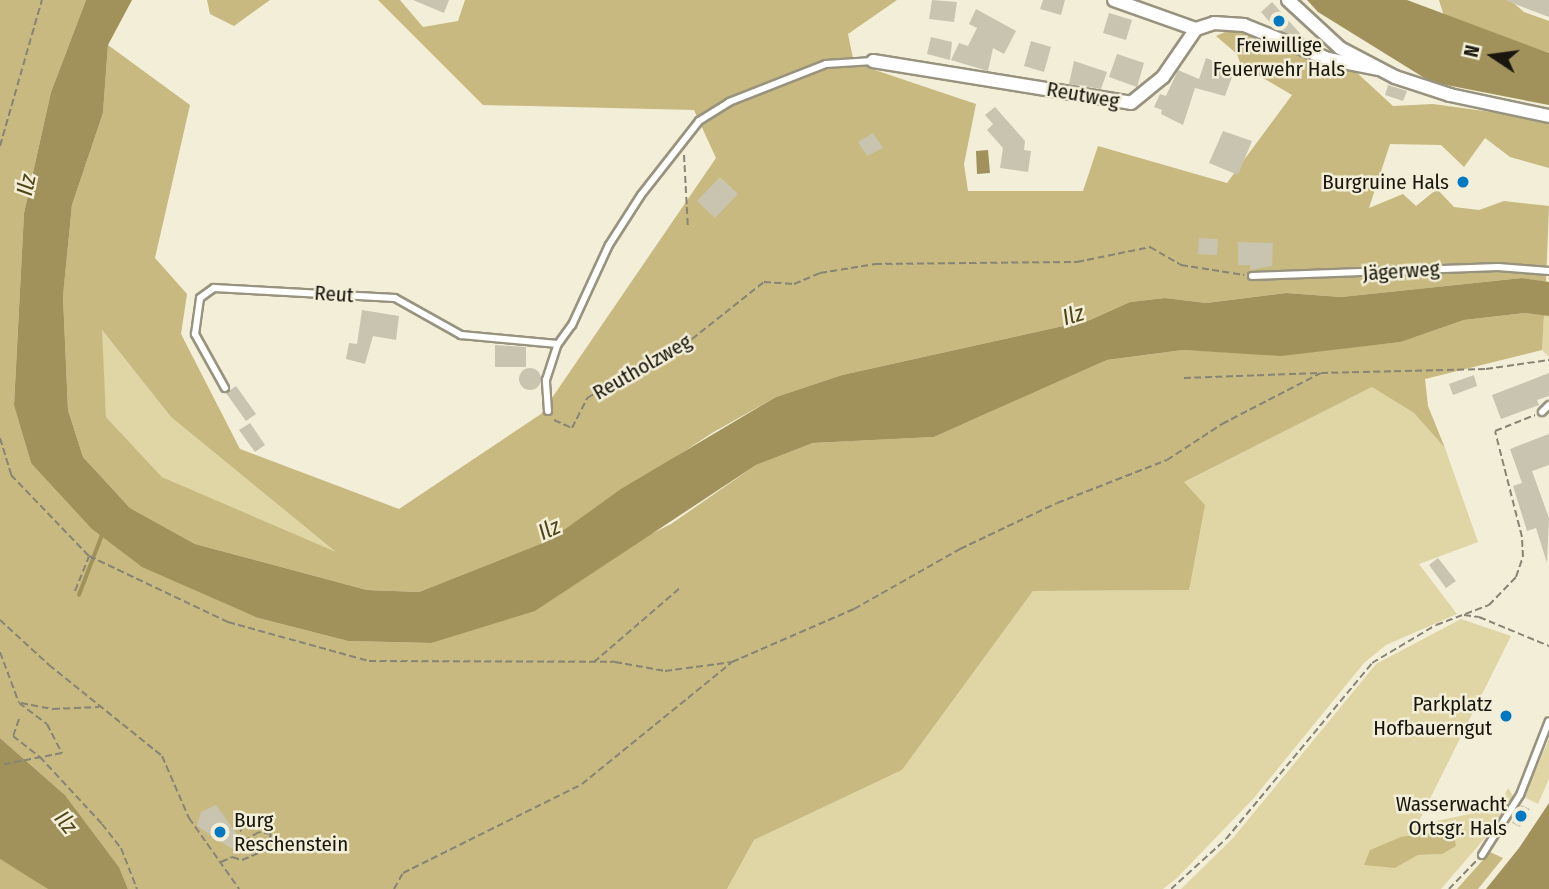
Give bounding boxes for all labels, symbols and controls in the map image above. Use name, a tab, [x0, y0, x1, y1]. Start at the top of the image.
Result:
marker: Freiwillige Feuerwehr Hals	[1271, 13, 1287, 29]
north arrow	[1458, 21, 1528, 91]
place label: Freiwillige Feuerwehr Hals	[1213, 32, 1345, 82]
text: N	[1460, 43, 1485, 59]
street label: Reutweg	[1045, 76, 1121, 114]
place label: Burgruine Hals	[1322, 169, 1449, 195]
water label: Ilz	[10, 172, 42, 198]
marker: Burgruine Hals	[1455, 174, 1471, 190]
street label: Jägerweg	[1362, 256, 1440, 286]
street label: Reut	[313, 280, 355, 308]
water label: Ilz	[1059, 299, 1087, 331]
street label: Reutholzweg	[588, 329, 696, 405]
water label: Ilz	[534, 512, 564, 546]
place label: Parkplatz Hofbauerngut	[1373, 691, 1492, 741]
marker: Parkplatz Hofbauerngut	[1498, 708, 1514, 724]
place label: Wasserwacht Ortsgr. Hals	[1396, 791, 1507, 841]
water label: Ilz	[49, 805, 83, 839]
place label: Burg Reschenstein	[234, 807, 348, 857]
marker: Wasserwacht Ortsgr. Hals	[1513, 808, 1529, 824]
marker: Burg Reschenstein	[212, 824, 228, 840]

